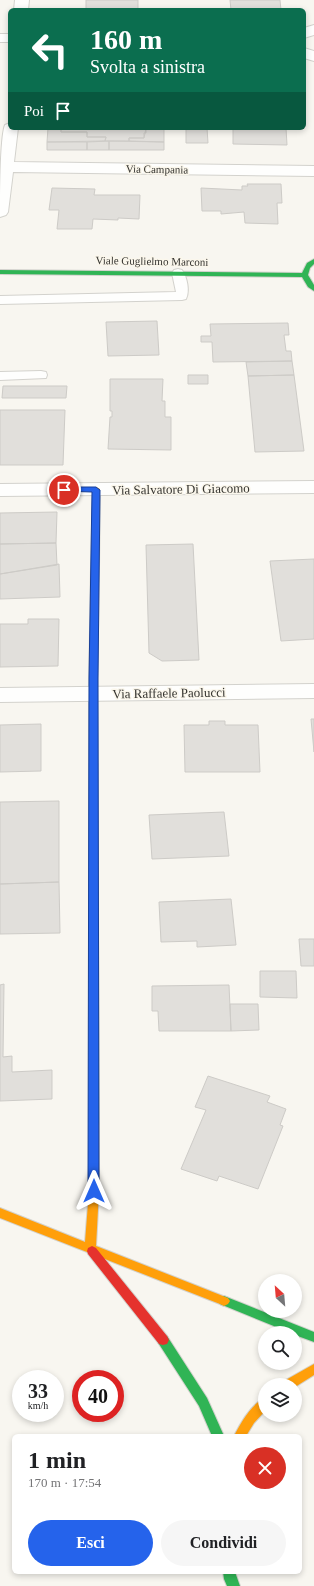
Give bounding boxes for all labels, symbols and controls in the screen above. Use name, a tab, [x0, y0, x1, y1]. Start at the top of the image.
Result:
icon: left	[24, 24, 76, 76]
text: 160 m	[90, 24, 162, 55]
text: Svolta a sinistra	[90, 57, 205, 77]
icon: arrive	[52, 100, 74, 122]
text: Poi	[24, 103, 44, 119]
street label: Via Campania	[126, 162, 188, 176]
street label: Viale Guglielmo Marconi	[95, 254, 209, 268]
pin	[47, 473, 81, 507]
icon: arrive	[53, 479, 75, 501]
street label: Via Salvatore Di Giacomo	[112, 480, 250, 498]
street label: Via Raffaele Paolucci	[112, 685, 226, 701]
position arrow	[73, 1170, 115, 1212]
north arrow	[258, 1274, 302, 1318]
map controls	[258, 1274, 302, 1422]
button: search	[258, 1326, 302, 1370]
speed limit sign: 40	[72, 1370, 124, 1422]
button: layers	[258, 1378, 302, 1422]
text: 33	[28, 1380, 48, 1402]
text: km/h	[28, 1400, 48, 1411]
text: 1 min	[28, 1447, 86, 1473]
button: close	[244, 1447, 286, 1489]
text: 170 m · 17:54	[28, 1475, 101, 1490]
button: Esci	[28, 1520, 153, 1566]
button: Condividi	[161, 1520, 286, 1566]

